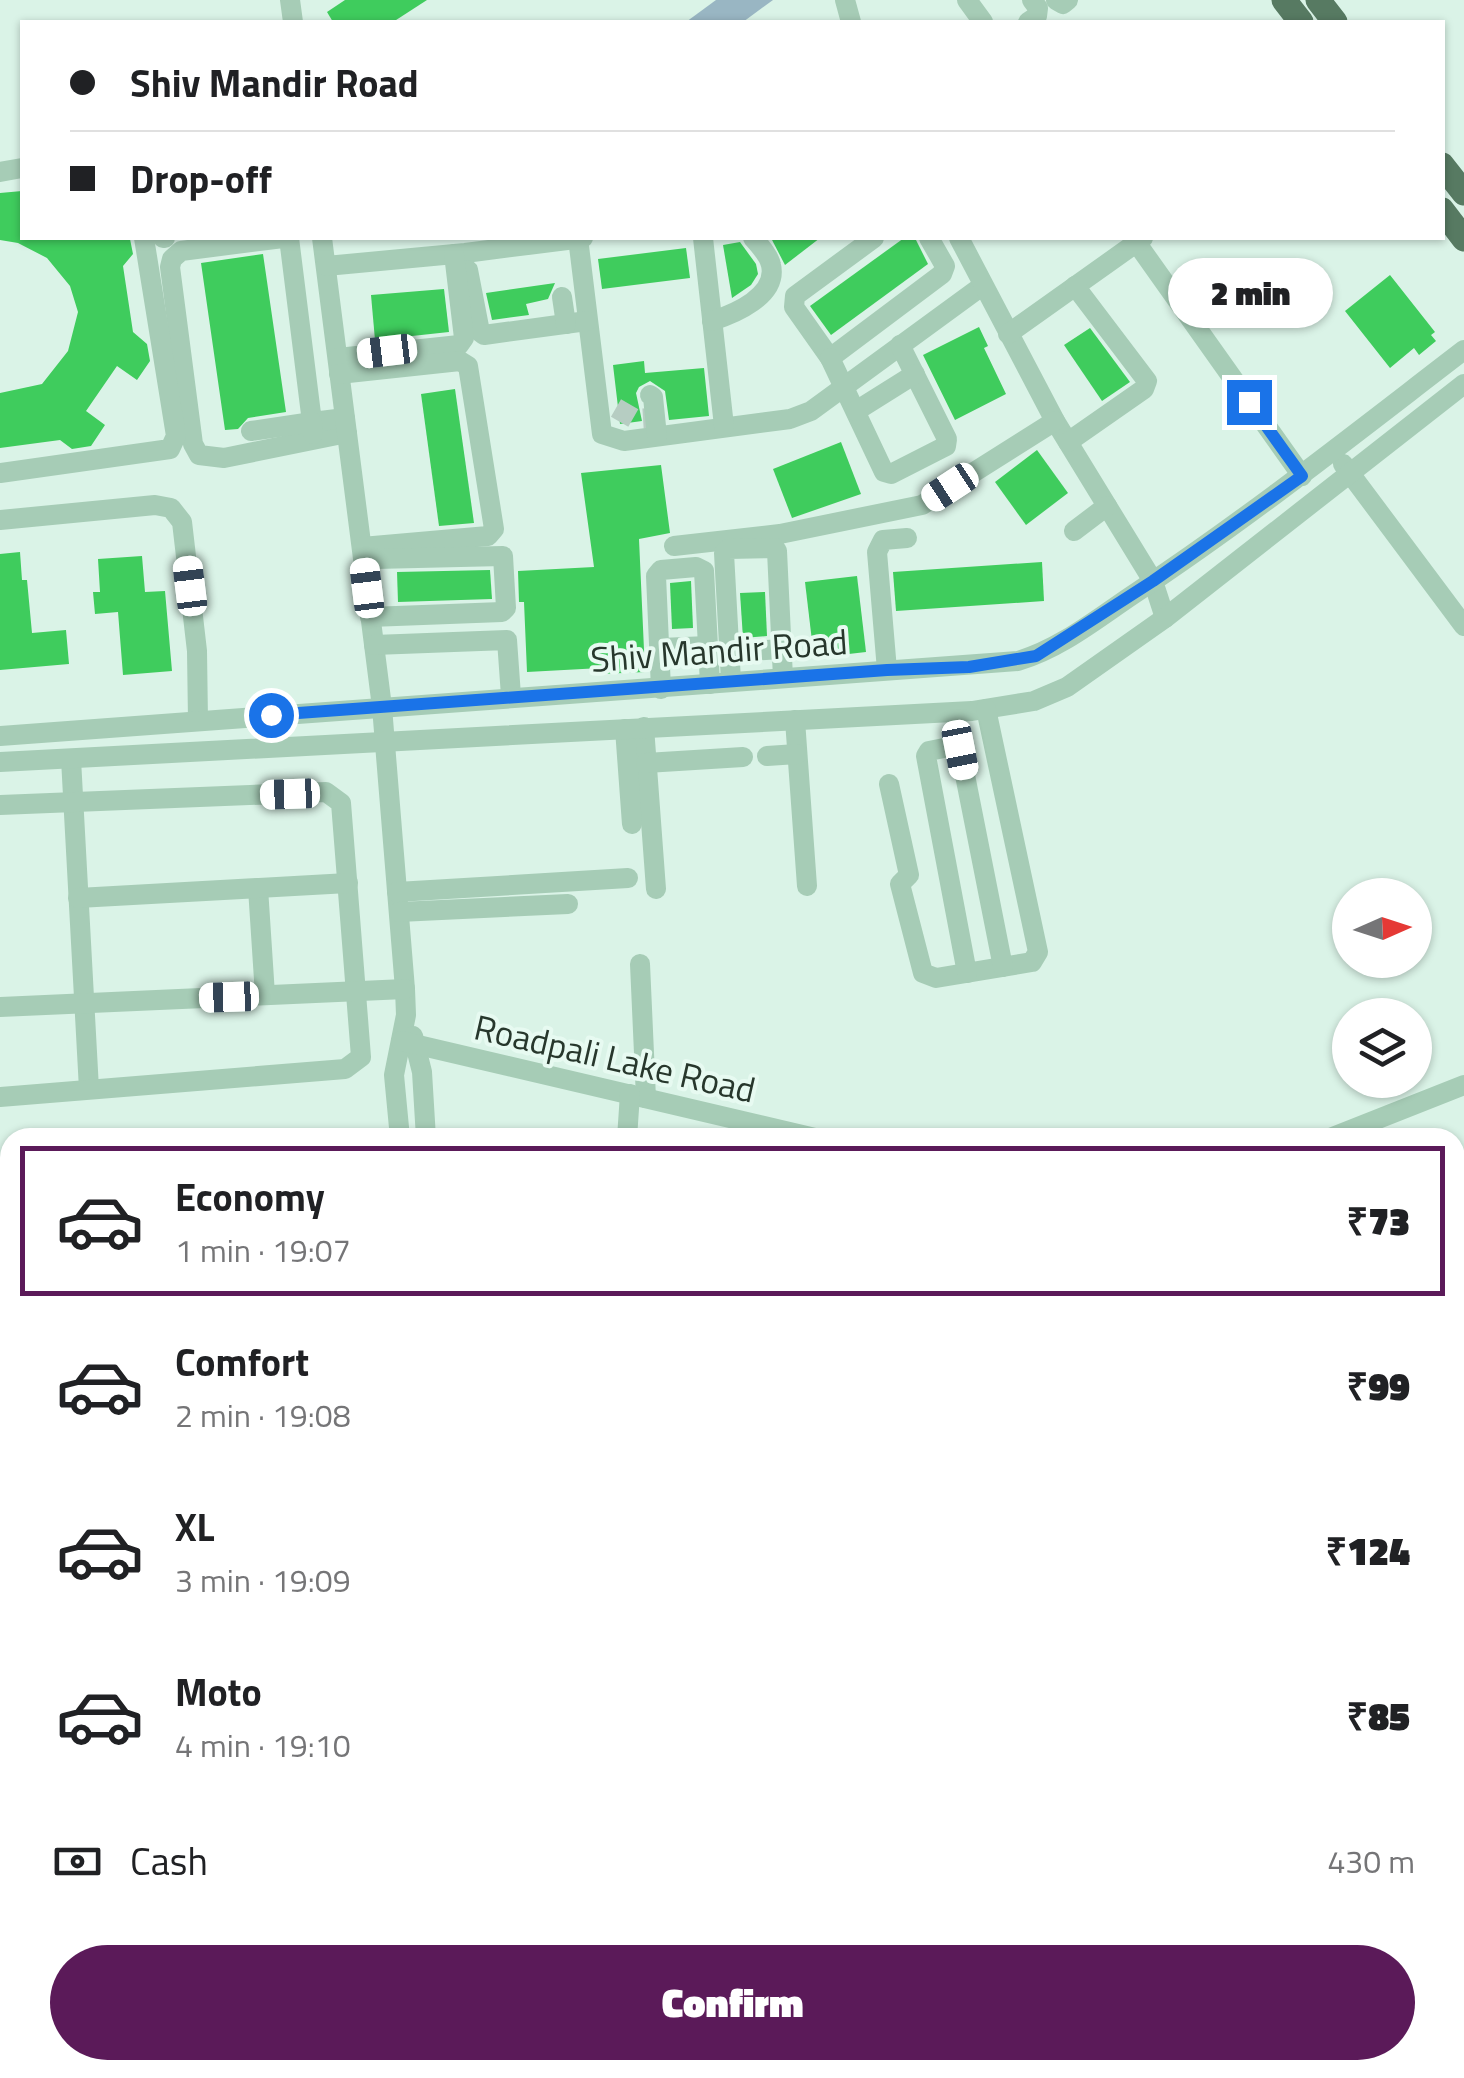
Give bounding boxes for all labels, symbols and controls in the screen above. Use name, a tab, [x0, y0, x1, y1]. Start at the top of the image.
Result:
text: Shiv Mandir Road	[130, 54, 419, 112]
text: Drop-off	[130, 150, 272, 208]
callout: 2 min	[1166, 257, 1332, 327]
text: 2 min	[1211, 269, 1290, 317]
car	[355, 332, 419, 370]
route end	[1227, 380, 1272, 425]
car	[917, 458, 983, 516]
car	[171, 554, 209, 618]
car	[348, 556, 386, 620]
street label: Shiv Mandir Road	[589, 614, 849, 686]
route start	[249, 693, 294, 738]
car	[940, 718, 980, 782]
car	[259, 778, 321, 810]
north arrow	[1332, 878, 1432, 978]
map controls	[1332, 878, 1432, 1098]
car	[198, 981, 260, 1013]
button: layers	[1332, 998, 1432, 1098]
street label: Roadpali Lake Road	[469, 999, 761, 1117]
text: Economy	[175, 1168, 325, 1226]
icon: car	[55, 1176, 145, 1266]
text: ₹73	[1346, 1192, 1410, 1250]
text: 1 min · 19:07	[175, 1226, 351, 1274]
text: Comfort	[175, 1333, 309, 1391]
icon: car	[55, 1341, 145, 1431]
text: ₹99	[1346, 1357, 1410, 1415]
text: 2 min · 19:08	[175, 1391, 351, 1439]
text: XL	[175, 1498, 215, 1556]
icon: car	[55, 1506, 145, 1596]
text: ₹124	[1326, 1522, 1410, 1580]
text: 3 min · 19:09	[175, 1556, 351, 1604]
text: Moto	[175, 1663, 262, 1721]
icon: car	[55, 1671, 145, 1761]
text: ₹85	[1346, 1687, 1410, 1745]
text: 4 min · 19:10	[175, 1721, 351, 1769]
text: Cash	[130, 1832, 208, 1890]
icon: cash	[50, 1834, 105, 1889]
text: 430 m	[1327, 1837, 1415, 1885]
button: Confirm	[50, 1945, 1415, 2060]

